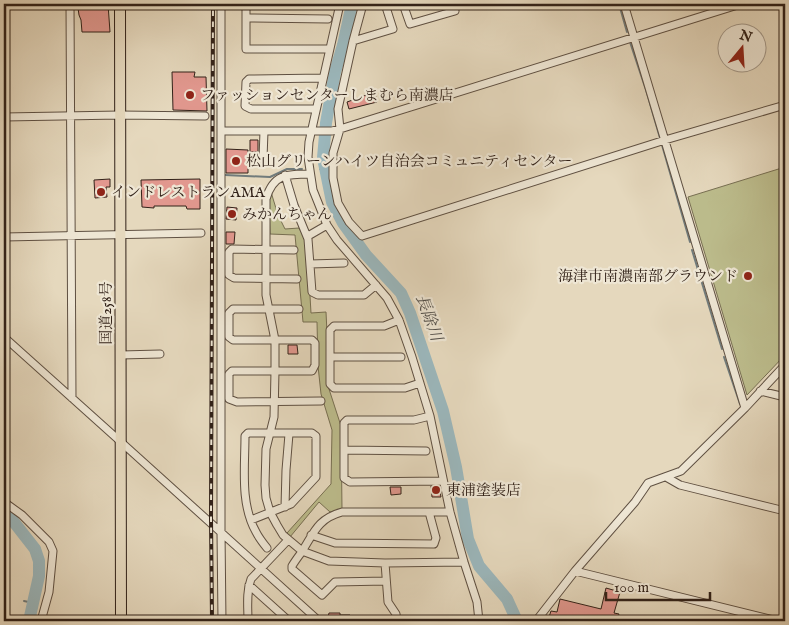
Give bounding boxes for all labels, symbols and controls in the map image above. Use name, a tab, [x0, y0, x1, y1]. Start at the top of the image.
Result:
north arrow	[716, 22, 766, 72]
text: N	[736, 26, 754, 47]
place label: ファッションセンターしまむら南濃店	[200, 86, 454, 105]
marker: ファッションセンターしまむら南濃店	[184, 89, 196, 101]
place label: 松山グリーンハイツ自治会コミュニティセンター	[246, 152, 573, 171]
marker: 松山グリーンハイツ自治会コミュニティセンター	[230, 155, 242, 167]
place label: インドレストランAMA	[111, 183, 266, 202]
marker: インドレストランAMA	[95, 186, 107, 198]
place label: みかんちゃん	[242, 205, 332, 224]
marker: みかんちゃん	[226, 208, 238, 220]
place label: 海津市南濃南部グラウンド	[558, 267, 738, 286]
marker: 海津市南濃南部グラウンド	[742, 270, 754, 282]
street label: 国道258号	[97, 281, 116, 345]
water label: 長除川	[410, 292, 446, 346]
place label: 東浦塗装店	[446, 481, 521, 500]
marker: 東浦塗装店	[430, 484, 442, 496]
scale bar	[606, 570, 710, 602]
text: 100 m	[614, 578, 650, 597]

